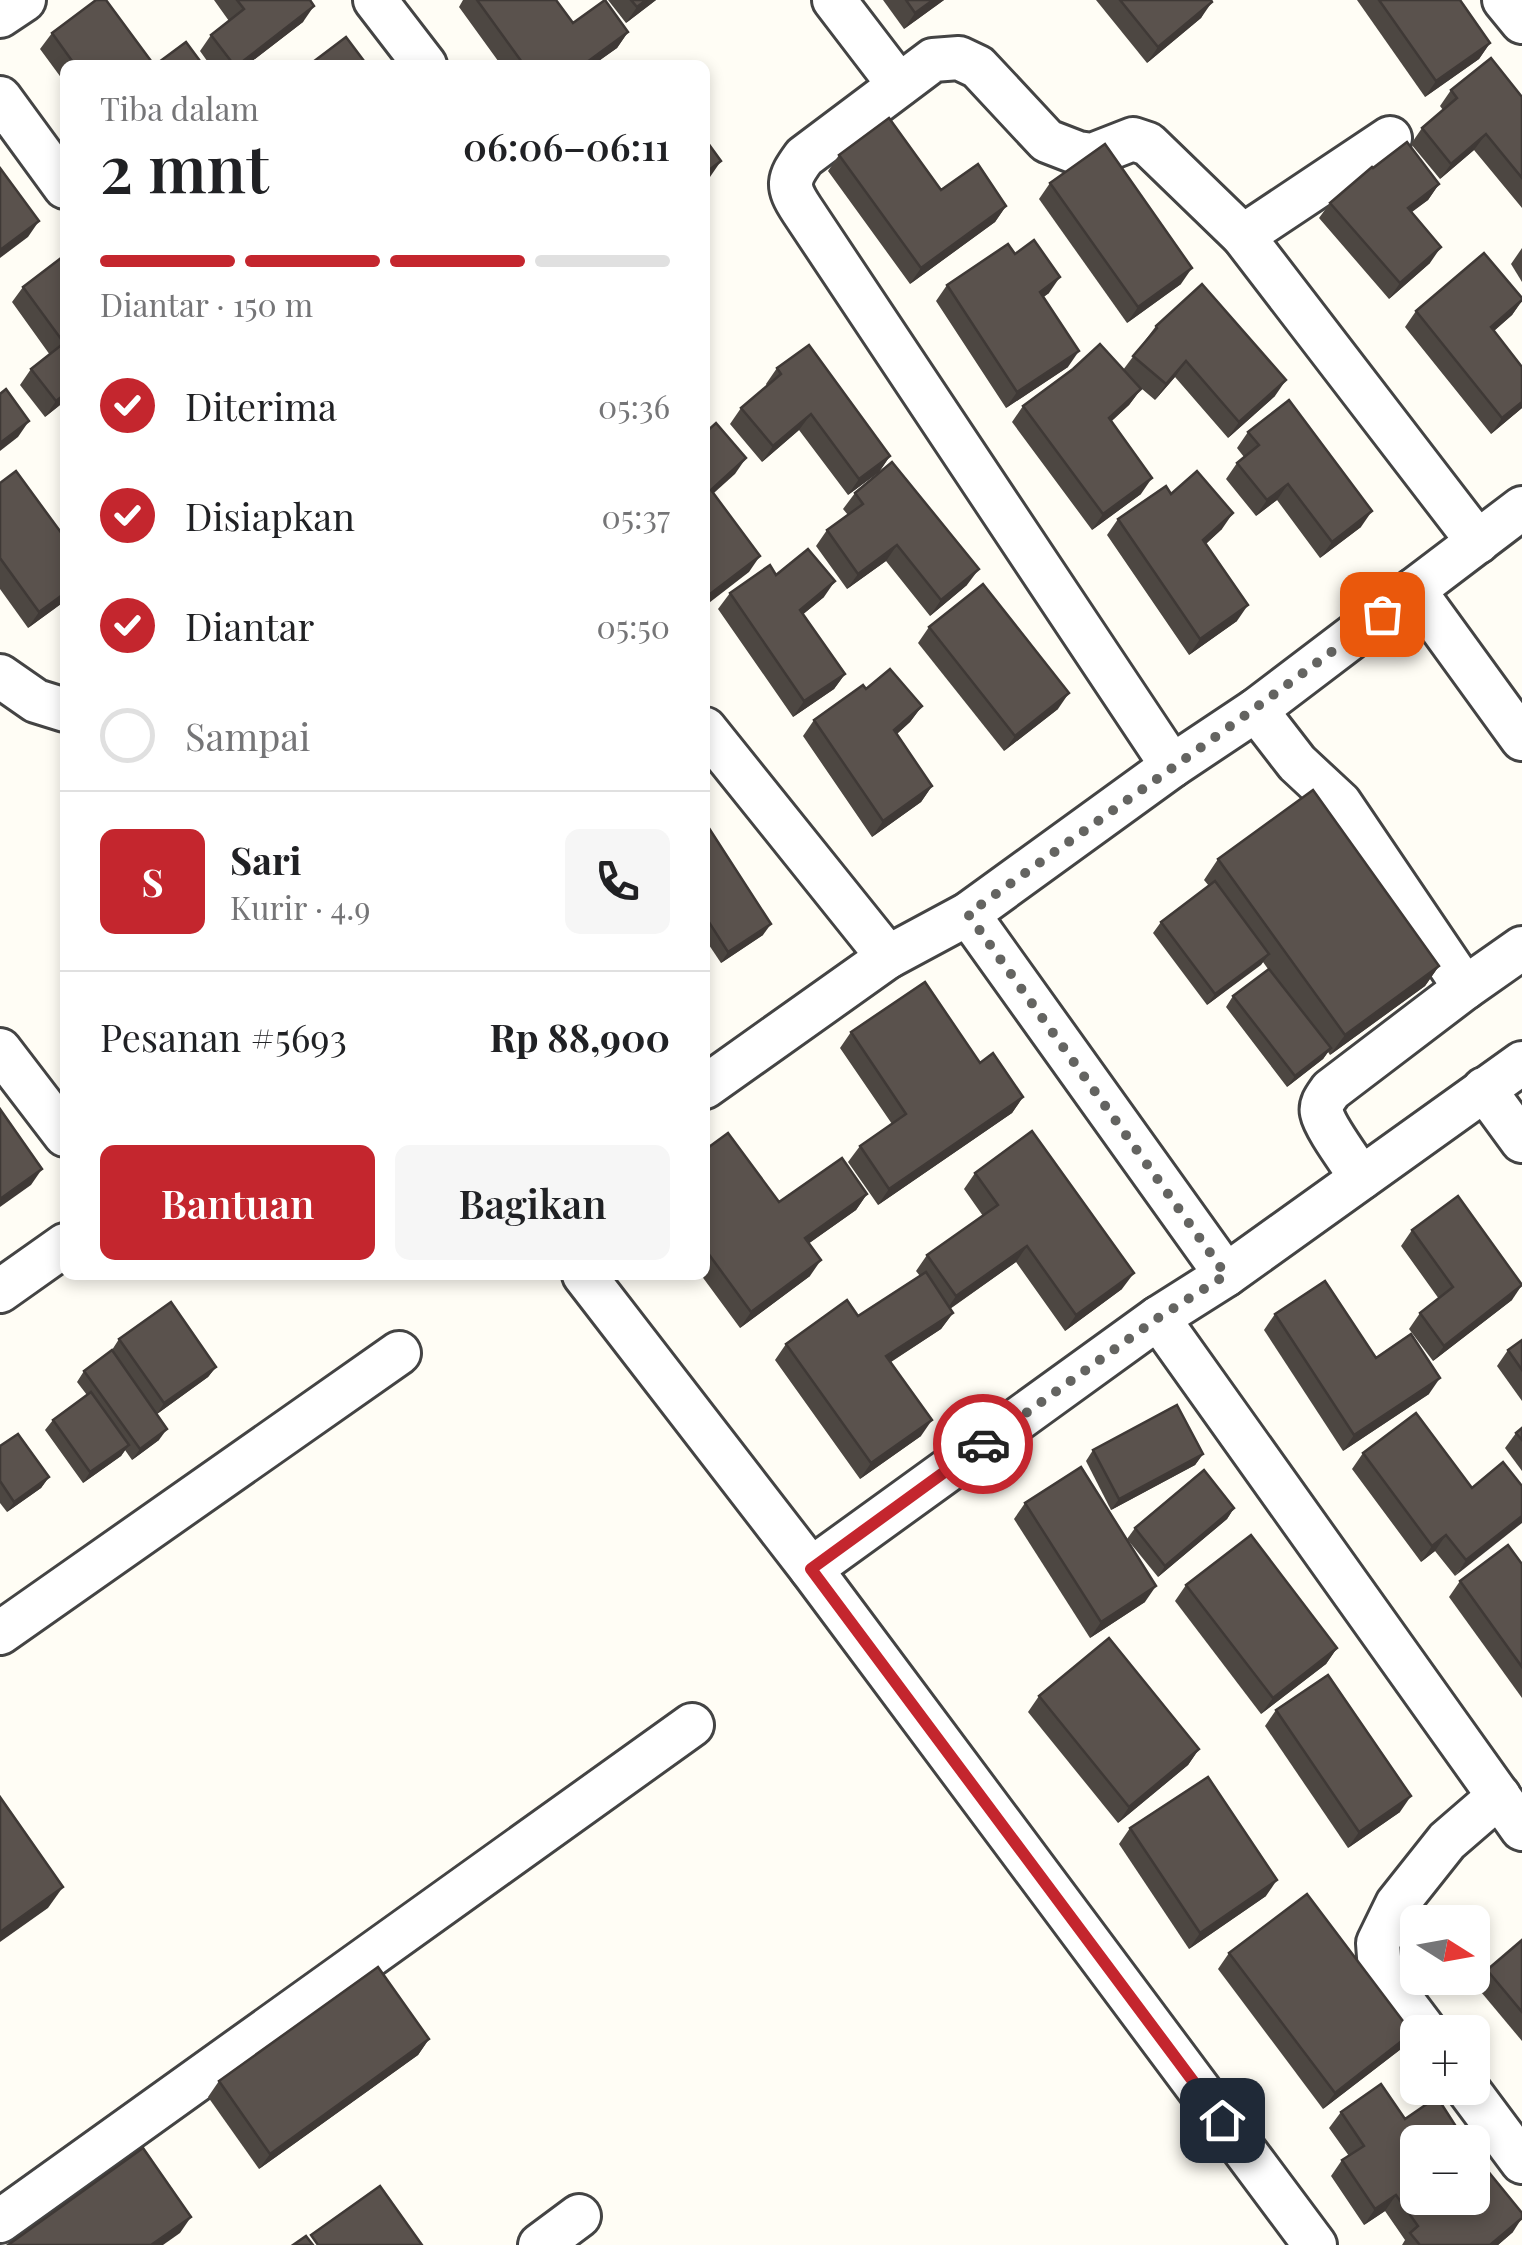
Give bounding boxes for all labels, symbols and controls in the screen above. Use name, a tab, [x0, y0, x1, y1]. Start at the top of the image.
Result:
text: Tiba dalam	[100, 86, 259, 129]
text: 06:06–06:11	[463, 120, 670, 171]
text: 2 mnt	[100, 123, 269, 209]
text: Diantar · 150 m	[100, 282, 313, 325]
icon: check	[100, 378, 155, 433]
text: Diterima	[185, 380, 337, 431]
text: 05:36	[598, 384, 670, 427]
icon: check	[100, 488, 155, 543]
text: Disiapkan	[185, 490, 355, 541]
text: 05:37	[602, 494, 670, 537]
pin	[1340, 572, 1425, 657]
icon: bag	[1355, 587, 1410, 642]
icon: check	[100, 598, 155, 653]
text: Diantar	[185, 600, 315, 651]
text: 05:50	[597, 604, 670, 647]
text: Sampai	[185, 710, 310, 761]
button: phone	[565, 829, 670, 934]
text: Sari	[230, 834, 302, 885]
text: S	[141, 856, 164, 907]
text: Kurir · 4.9	[230, 885, 371, 928]
text: Pesanan #5693	[100, 1011, 347, 1062]
text: Rp 88,900	[489, 1011, 670, 1062]
button: Bantuan	[100, 1145, 375, 1260]
button: Bagikan	[395, 1145, 670, 1260]
courier	[933, 1394, 1033, 1494]
icon: car	[956, 1417, 1011, 1472]
north arrow	[1400, 1905, 1490, 1995]
map controls	[1400, 1905, 1490, 2215]
button: +	[1400, 2015, 1490, 2105]
pin	[1180, 2078, 1265, 2163]
icon: home	[1195, 2093, 1250, 2148]
button: −	[1400, 2125, 1490, 2215]

